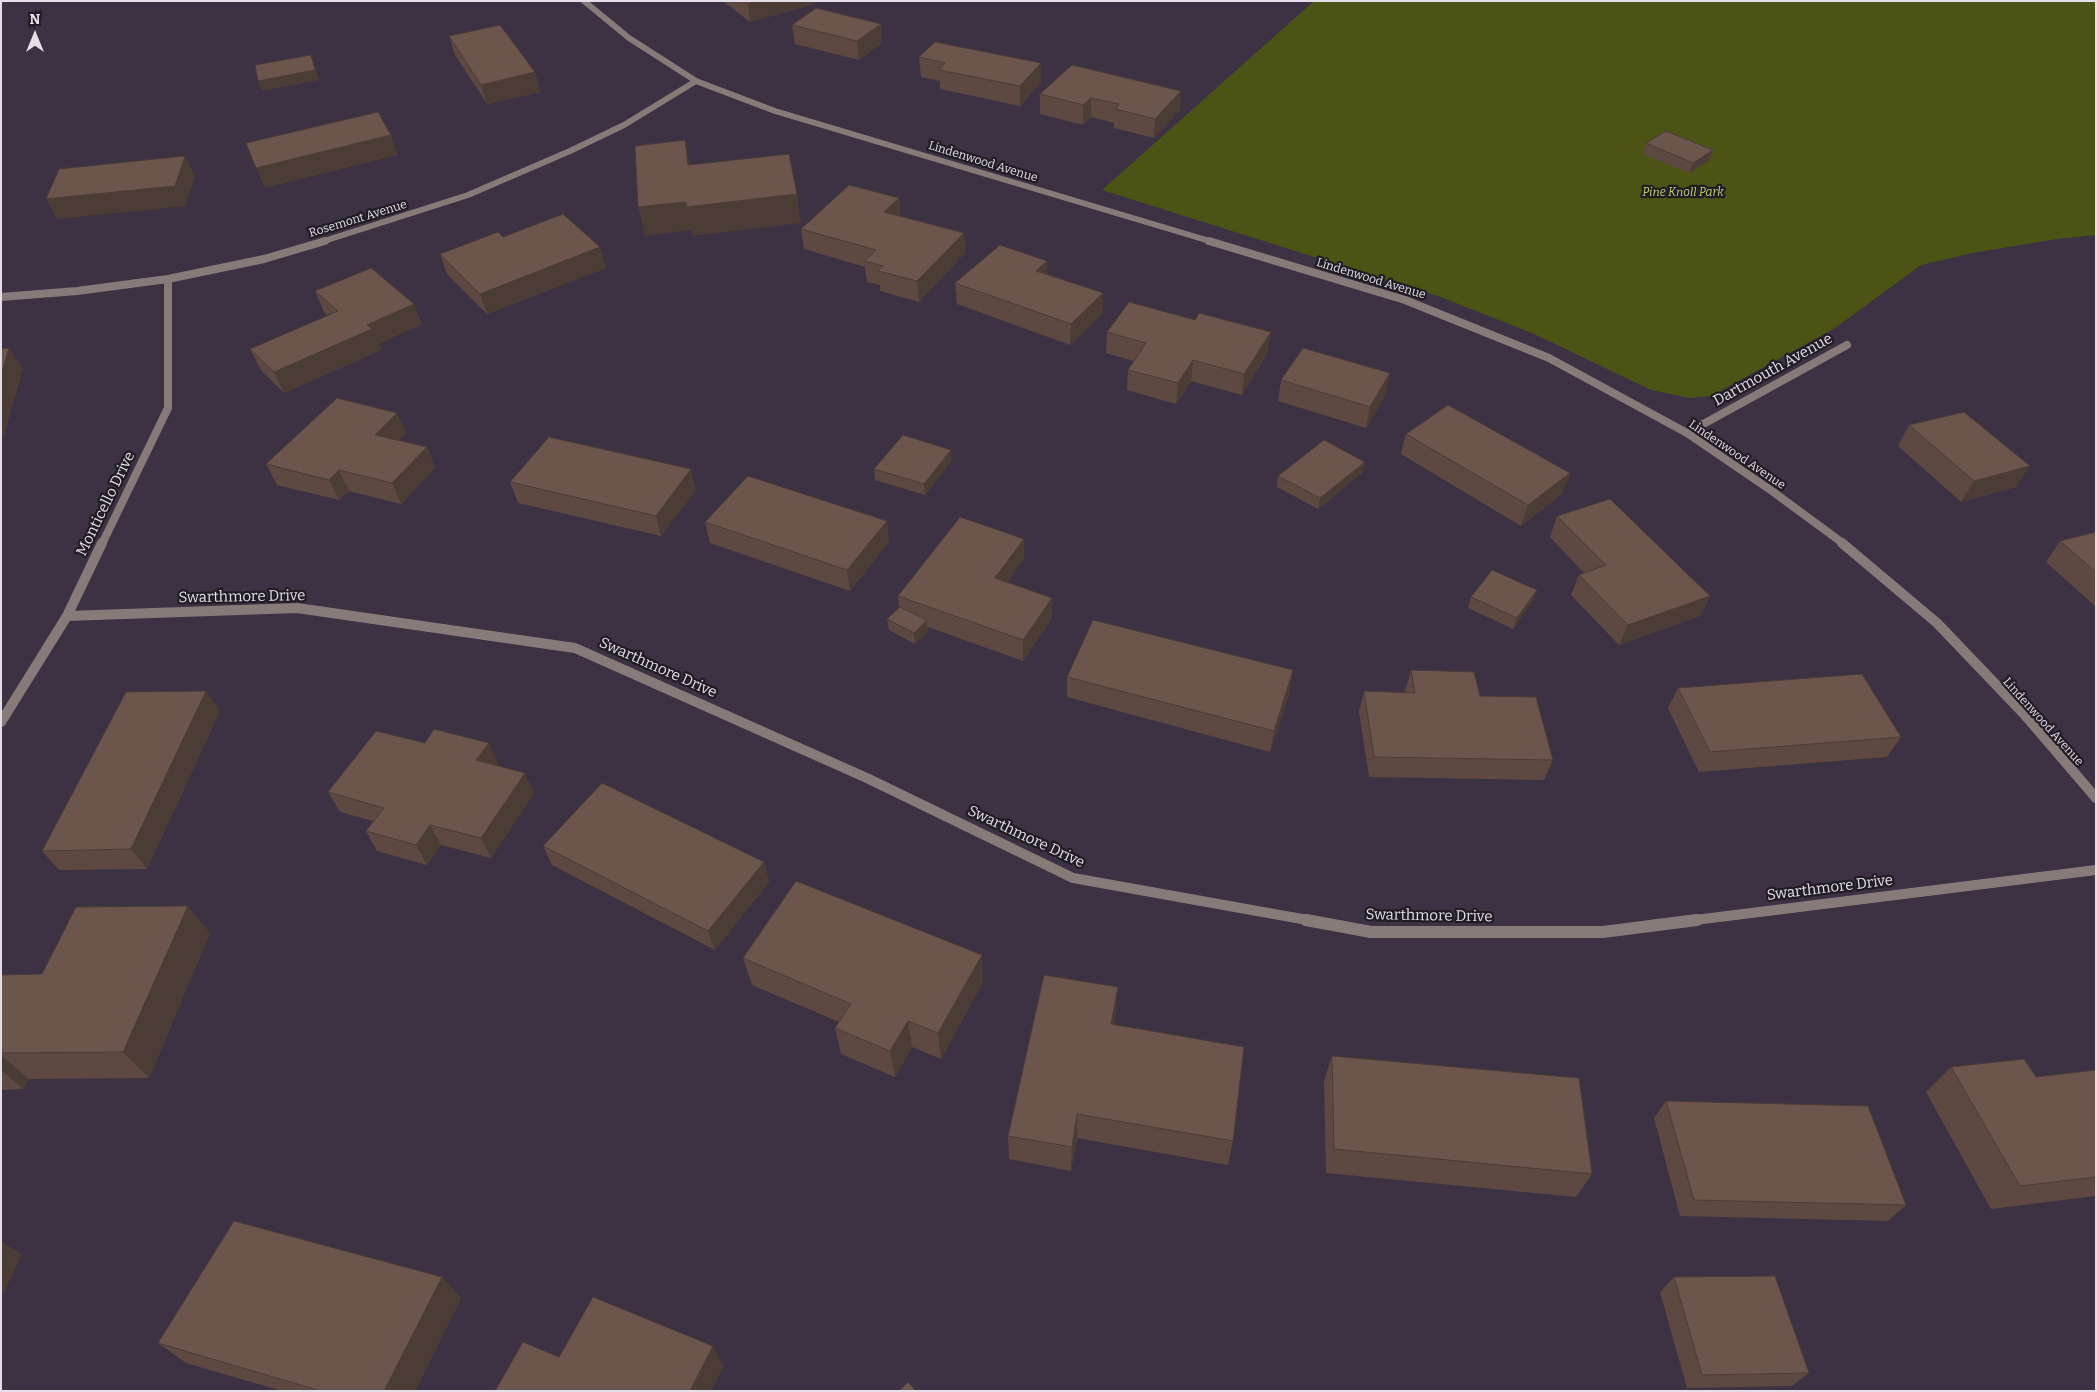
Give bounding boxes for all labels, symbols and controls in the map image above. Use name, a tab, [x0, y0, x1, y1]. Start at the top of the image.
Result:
north arrow	[10, 10, 60, 60]
text: N	[30, 11, 40, 28]
street label: Lindenwood Avenue	[927, 139, 1039, 185]
park label: Pine Knoll Park	[1642, 186, 1724, 200]
street label: Rosemont Avenue	[307, 197, 409, 241]
street label: Lindenwood Avenue	[1315, 256, 1427, 302]
street label: Dartmouth Avenue	[1710, 330, 1836, 410]
street label: Lindenwood Avenue	[1686, 417, 1788, 493]
street label: Monticello Drive	[73, 449, 139, 559]
street label: Swarthmore Drive	[178, 587, 306, 607]
street label: Swarthmore Drive	[596, 634, 720, 702]
street label: Lindenwood Avenue	[2000, 675, 2086, 769]
street label: Swarthmore Drive	[965, 802, 1087, 872]
street label: Swarthmore Drive	[1766, 871, 1894, 905]
street label: Swarthmore Drive	[1365, 906, 1493, 926]

